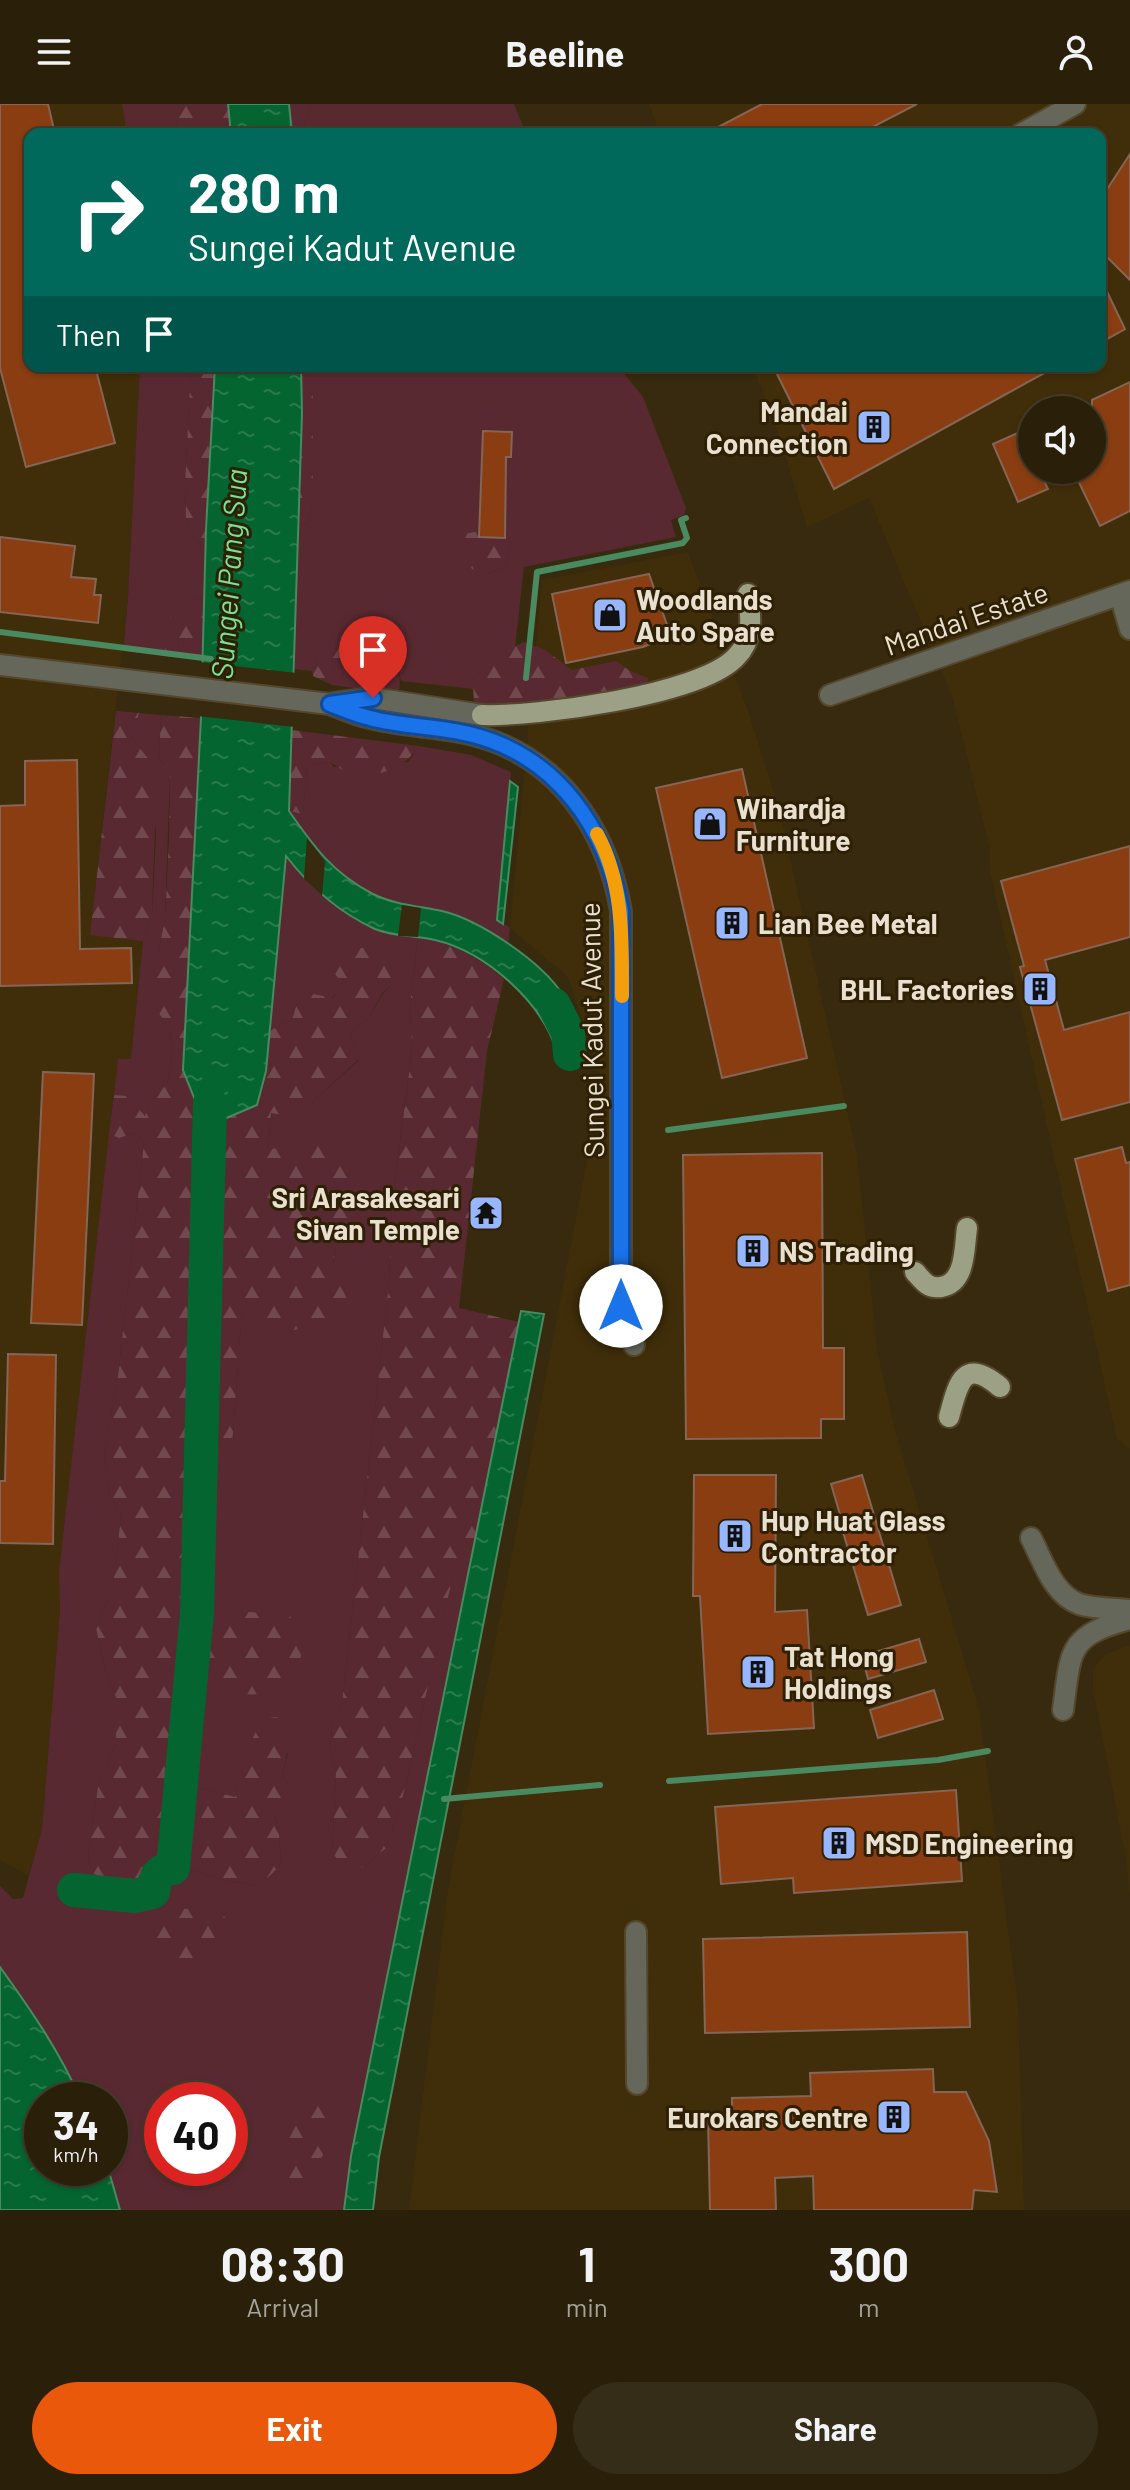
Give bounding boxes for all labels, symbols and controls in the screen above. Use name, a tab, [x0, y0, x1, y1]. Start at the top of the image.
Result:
icon: menu	[32, 30, 76, 74]
icon: person	[1054, 30, 1098, 74]
text: Beeline	[506, 31, 624, 74]
text: 280 m	[188, 157, 340, 224]
icon: right	[56, 160, 160, 264]
text: Sungei Kadut Avenue	[188, 225, 517, 268]
icon: arrive	[137, 312, 181, 356]
text: Then	[56, 316, 121, 352]
place label: Mandai Connection	[706, 394, 848, 460]
map controls	[1018, 396, 1106, 484]
button: sound	[1018, 396, 1106, 484]
building icon: Mandai Connection	[855, 408, 893, 446]
water label: Sungei Pang Sua	[203, 467, 253, 681]
street label: Mandai Estate	[880, 574, 1052, 662]
place label: Woodlands Auto Spare	[636, 582, 775, 648]
shop icon: Woodlands Auto Spare	[591, 596, 629, 634]
pin	[339, 616, 407, 698]
icon: arrive	[351, 628, 395, 672]
place label: Wihardja Furniture	[736, 791, 851, 857]
shop icon: Wihardja Furniture	[691, 805, 729, 843]
street label: Sungei Kadut Avenue	[572, 902, 610, 1158]
building icon: Lian Bee Metal	[713, 904, 751, 942]
place label: Lian Bee Metal	[758, 906, 938, 940]
building icon: BHL Factories	[1021, 970, 1059, 1008]
place label: BHL Factories	[840, 972, 1014, 1006]
place label: Sri Arasakesari Sivan Temple	[271, 1180, 460, 1246]
temple icon: Sri Arasakesari Sivan Temple	[467, 1194, 505, 1232]
building icon: NS Trading	[734, 1232, 772, 1270]
place label: NS Trading	[779, 1234, 914, 1268]
position arrow	[579, 1264, 663, 1348]
place label: Hup Huat Glass Contractor	[761, 1503, 946, 1569]
building icon: Hup Huat Glass Contractor	[716, 1517, 754, 1555]
place label: Tat Hong Holdings	[784, 1639, 894, 1705]
building icon: Tat Hong Holdings	[739, 1653, 777, 1691]
building icon: MSD Engineering	[820, 1824, 858, 1862]
place label: MSD Engineering	[865, 1826, 1074, 1860]
speed limit sign: 40	[144, 2082, 248, 2186]
building icon: Eurokars Centre	[875, 2098, 913, 2136]
text: 34	[53, 2100, 99, 2148]
place label: Eurokars Centre	[667, 2100, 868, 2134]
text: km/h	[53, 2142, 99, 2166]
text: 08:30	[221, 2234, 345, 2292]
text: 1	[578, 2234, 595, 2292]
text: 300	[829, 2234, 909, 2292]
text: Arrival	[246, 2291, 319, 2322]
text: min	[566, 2291, 608, 2322]
text: m	[858, 2291, 880, 2322]
button: Exit	[32, 2382, 557, 2474]
button: Share	[573, 2382, 1098, 2474]

